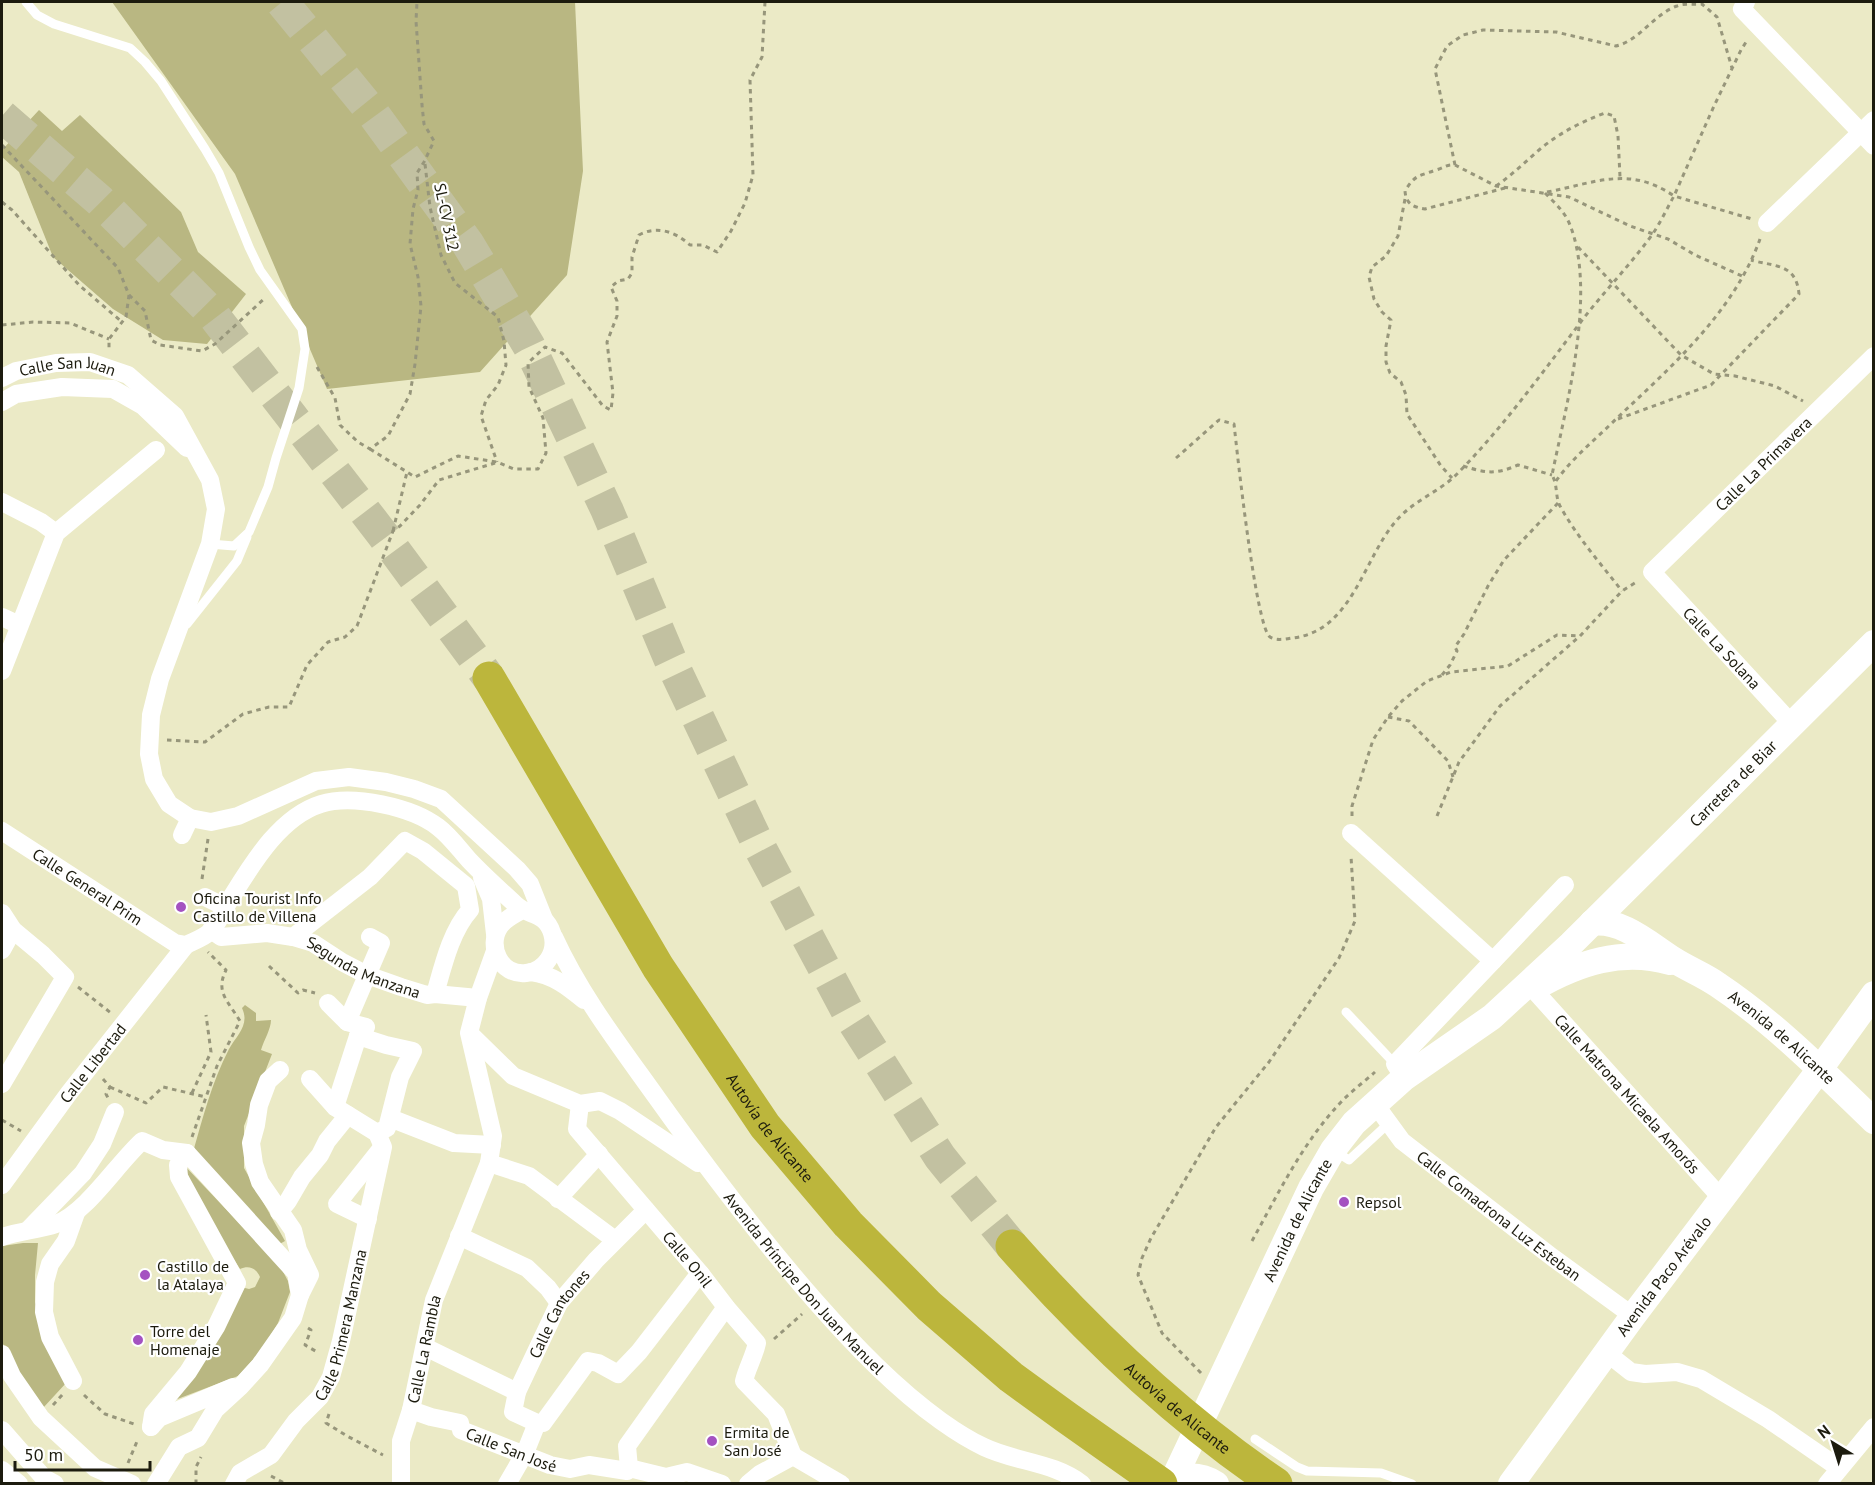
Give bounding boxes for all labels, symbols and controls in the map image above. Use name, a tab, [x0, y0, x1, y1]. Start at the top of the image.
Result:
street label: SL-CV 312	[430, 181, 464, 253]
street label: Calle San Juan	[17, 352, 118, 380]
street label: Calle La Primavera	[1711, 412, 1816, 515]
street label: Calle La Solana	[1679, 603, 1765, 693]
street label: Carretera de Biar	[1685, 735, 1781, 831]
street label: Calle General Prim	[29, 844, 146, 929]
place label: Oficina Tourist Info Castillo de Villena	[193, 888, 322, 926]
marker: Oficina Tourist Info Castillo de Villena	[174, 900, 188, 914]
street label: Segunda Manzana	[305, 932, 423, 1002]
street label: Avenida de Alicante	[1725, 985, 1839, 1088]
street label: Calle Matrona Micaela Amorós	[1550, 1010, 1705, 1178]
street label: Calle Libertad	[55, 1019, 130, 1107]
street label: Autovía de Alicante	[722, 1069, 818, 1186]
street label: Calle Comadrona Luz Esteban	[1413, 1146, 1585, 1285]
street label: Avenida de Alicante	[1258, 1155, 1336, 1285]
street label: Avenida Príncipe Don Juan Manuel	[720, 1188, 889, 1379]
place label: Repsol	[1356, 1192, 1402, 1212]
marker: Repsol	[1337, 1195, 1351, 1209]
street label: Avenida Paco Arévalo	[1612, 1212, 1715, 1340]
street label: Calle Onil	[658, 1227, 717, 1291]
street label: Calle Primera Manzana	[310, 1247, 371, 1404]
place label: Castillo de la Atalaya	[157, 1256, 229, 1294]
street label: Calle Cantones	[524, 1265, 594, 1362]
marker: Castillo de la Atalaya	[138, 1268, 152, 1282]
street label: Calle La Rambla	[403, 1291, 445, 1405]
place label: Torre del Homenaje	[150, 1321, 220, 1359]
marker: Torre del Homenaje	[131, 1333, 145, 1347]
street label: Autovía de Alicante	[1121, 1358, 1235, 1458]
north arrow	[1803, 1413, 1863, 1473]
text: N	[1813, 1420, 1834, 1442]
place label: Ermita de San José	[724, 1422, 790, 1460]
street label: Calle San José	[463, 1423, 558, 1476]
scale bar	[15, 1434, 150, 1472]
marker: Ermita de San José	[705, 1434, 719, 1448]
text: 50 m	[24, 1443, 63, 1466]

